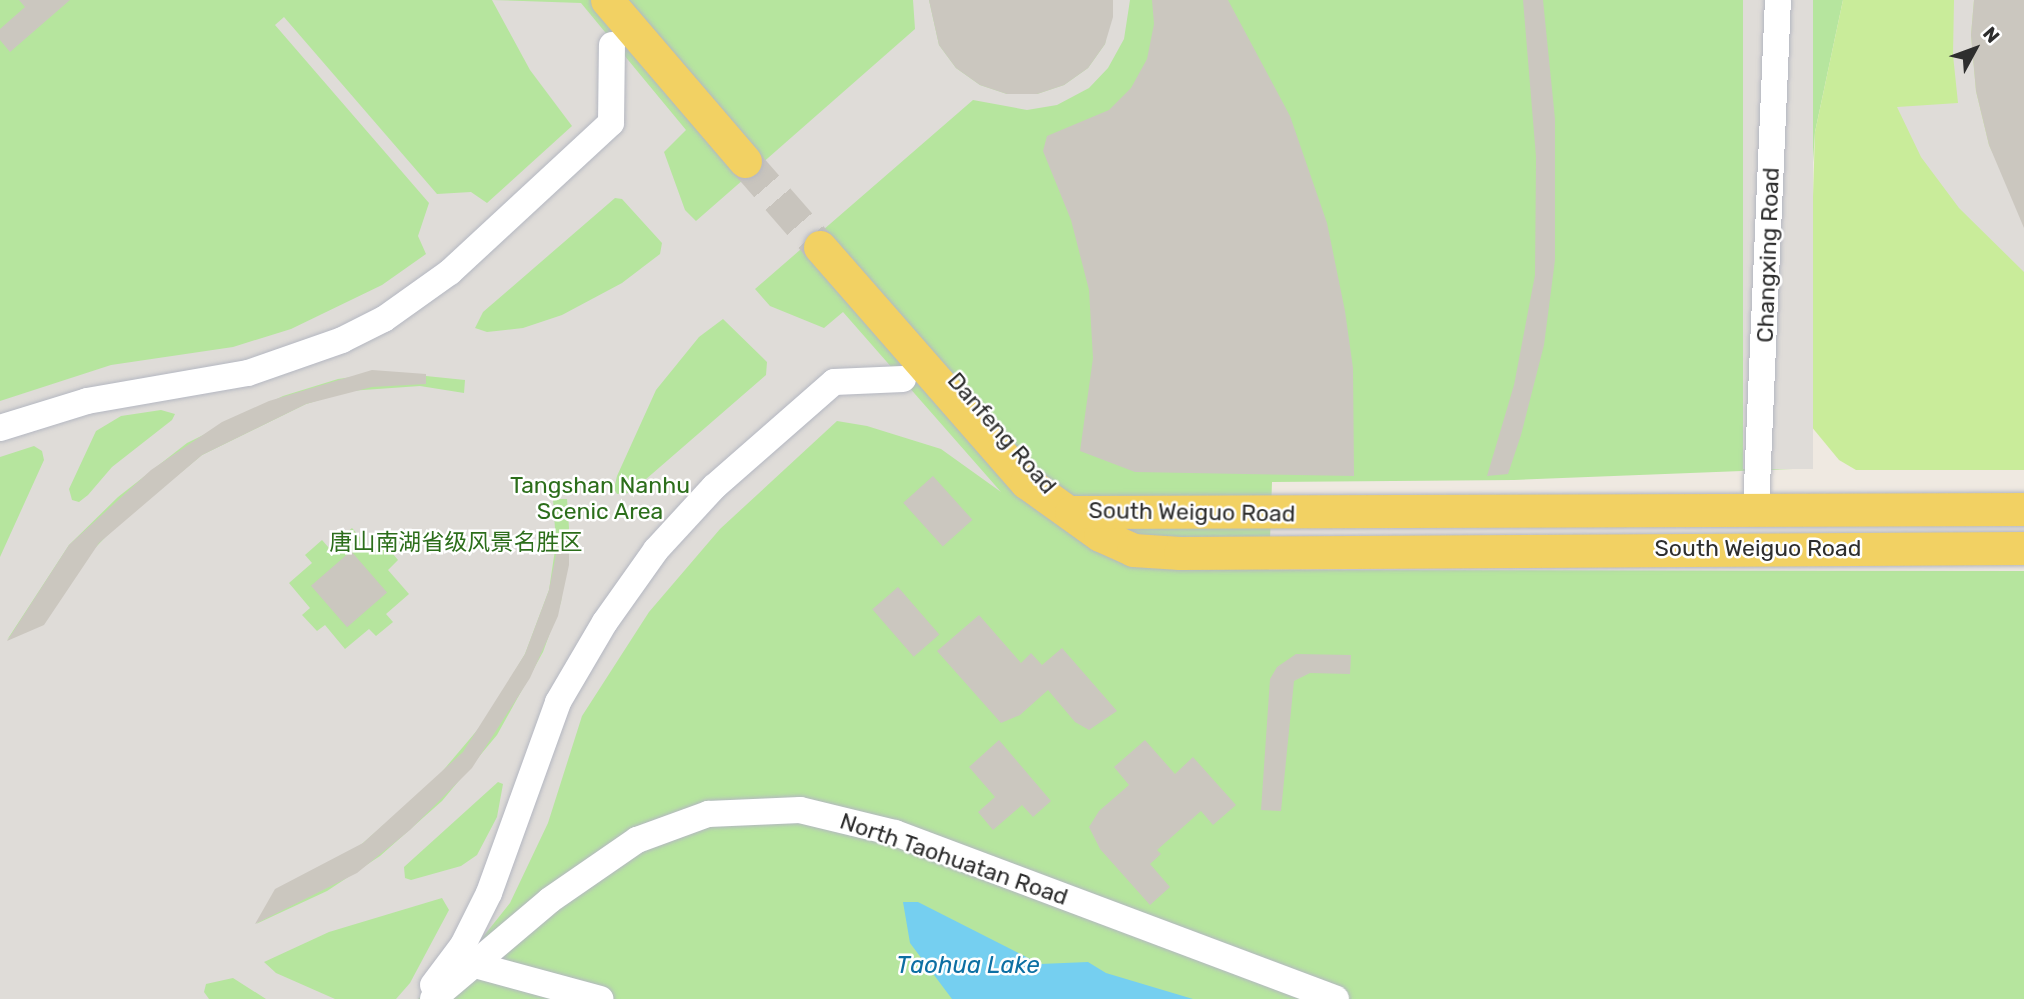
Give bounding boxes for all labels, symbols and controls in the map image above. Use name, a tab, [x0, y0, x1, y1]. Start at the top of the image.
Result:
north arrow	[1940, 14, 2010, 84]
text: N	[1978, 22, 2004, 48]
street label: Changxing Road	[1751, 167, 1785, 343]
street label: Danfeng Road	[942, 367, 1062, 499]
park label: Tangshan Nanhu Scenic Area	[510, 471, 690, 525]
street label: South Weiguo Road	[1088, 496, 1296, 528]
park label: 唐山南湖省级风景名胜区	[330, 528, 582, 556]
street label: South Weiguo Road	[1654, 534, 1862, 562]
street label: North Taohuatan Road	[836, 807, 1072, 911]
water label: Taohua Lake	[896, 952, 1040, 980]

